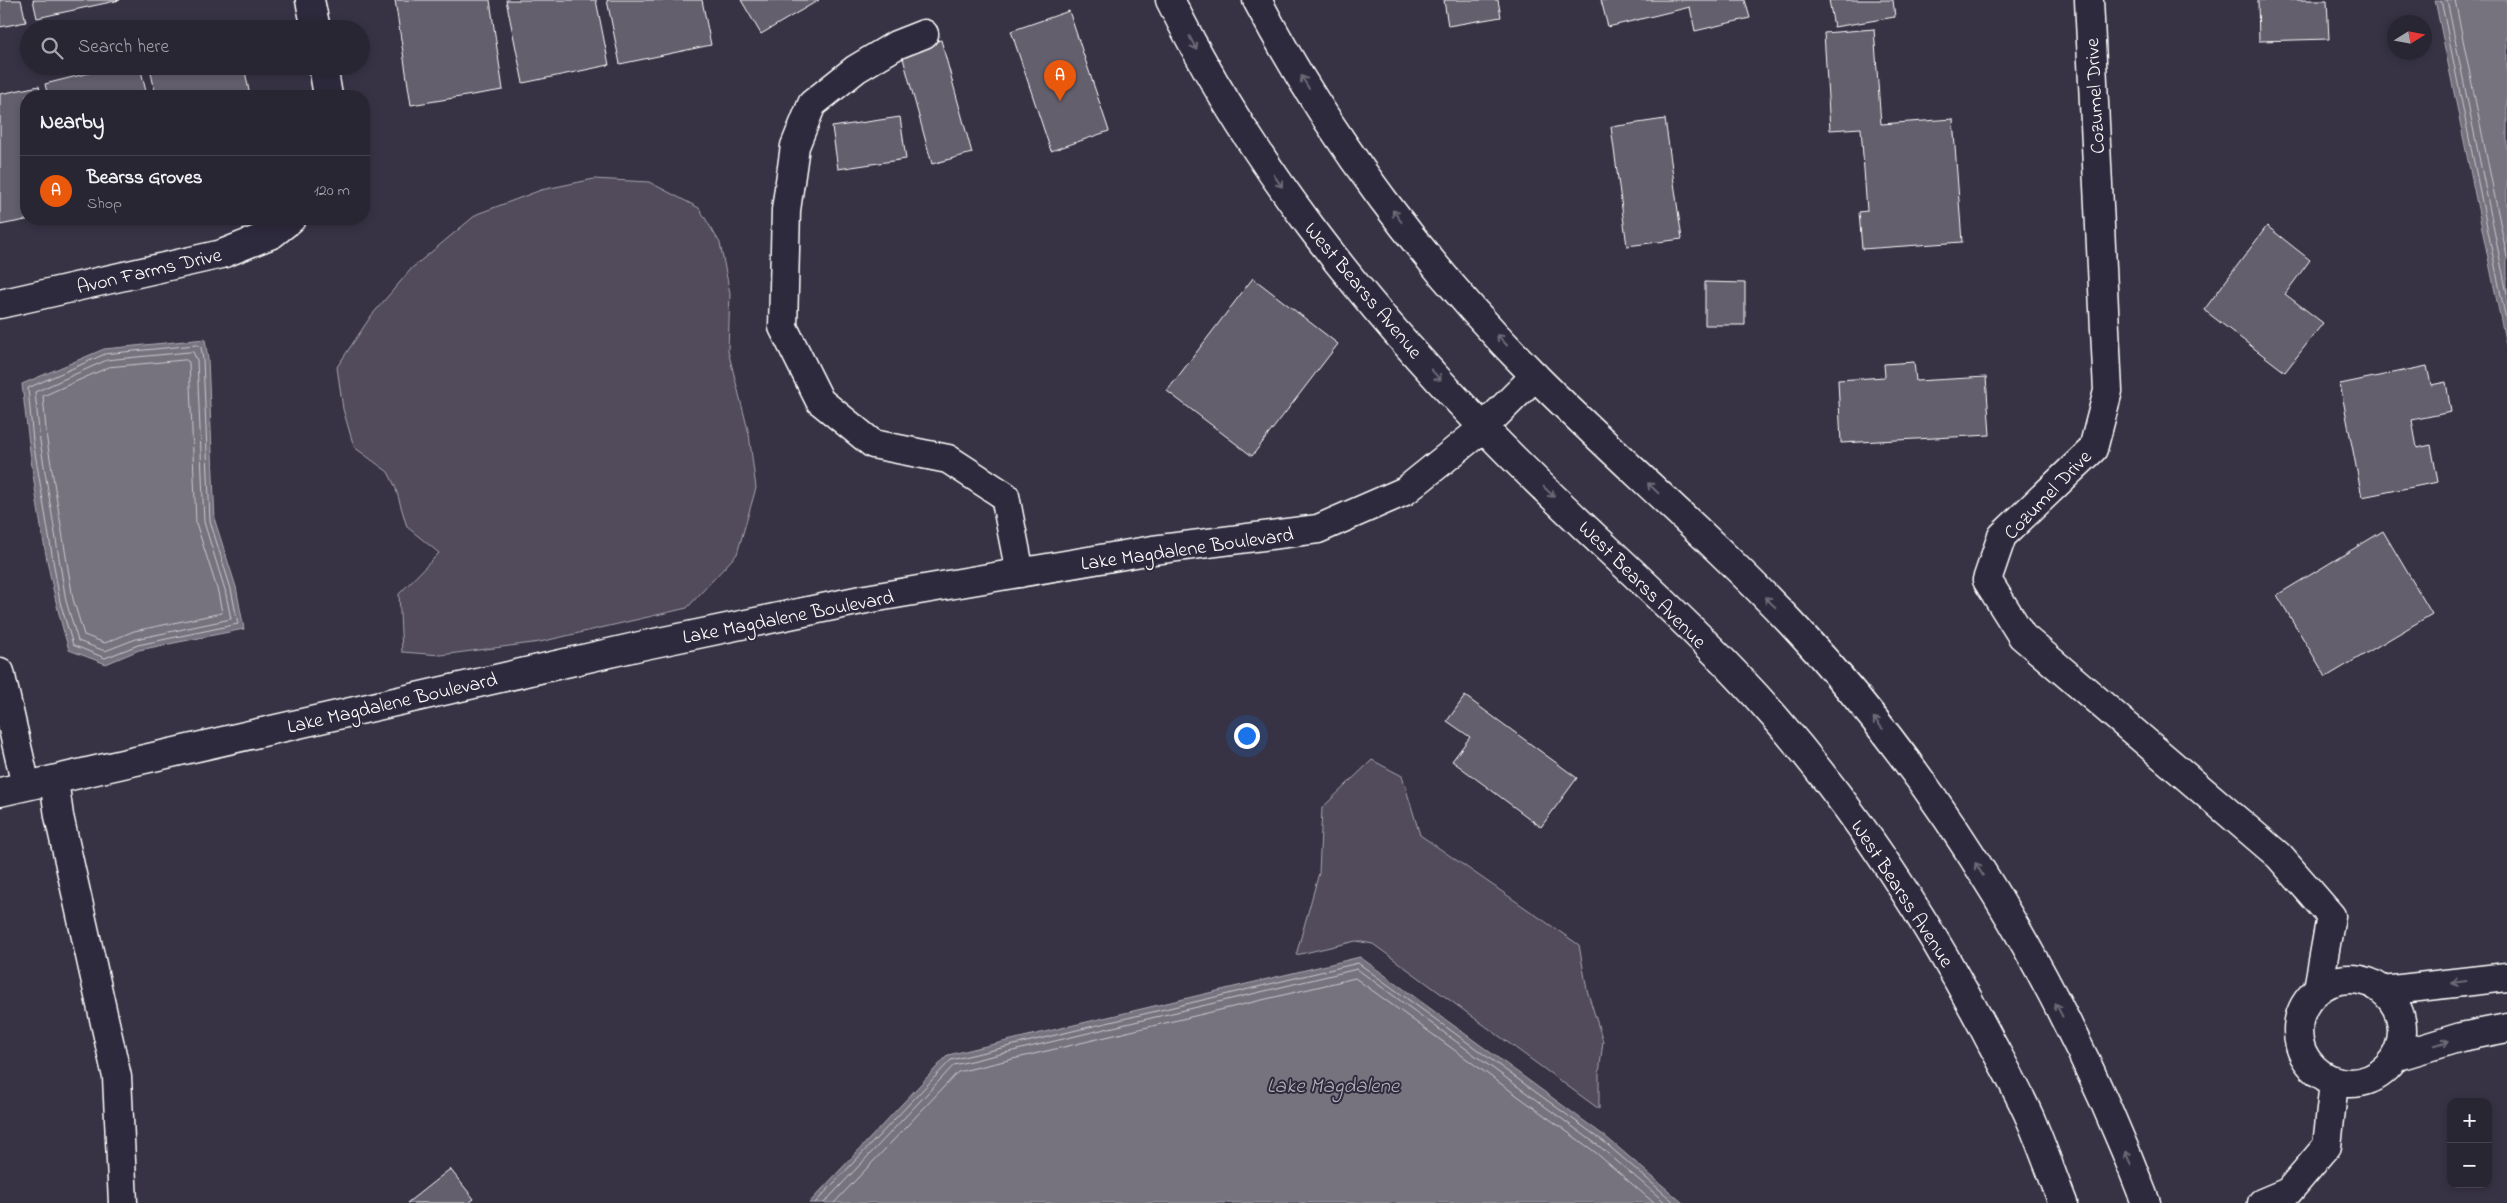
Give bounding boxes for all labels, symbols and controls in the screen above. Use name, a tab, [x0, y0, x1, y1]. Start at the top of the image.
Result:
north arrow	[2387, 15, 2432, 60]
search box	[20, 20, 370, 75]
icon: search	[38, 34, 66, 62]
text: Search here	[78, 34, 169, 61]
one-way arrow	[1189, 35, 1198, 50]
street label: Cozumel Drive	[2079, 37, 2114, 154]
pin: A	[1044, 60, 1076, 101]
one-way arrow	[1300, 76, 1310, 90]
text: Nearby	[40, 108, 104, 138]
text: Bearss Groves	[87, 165, 202, 192]
one-way arrow	[1273, 174, 1283, 188]
text: A	[51, 179, 61, 203]
text: 120 m	[314, 179, 350, 203]
text: Shop	[87, 192, 122, 216]
one-way arrow	[1392, 209, 1402, 223]
street label: West Bearss Avenue	[1296, 217, 1428, 366]
street label: Avon Farms Drive	[74, 242, 225, 303]
one-way arrow	[1496, 334, 1508, 347]
one-way arrow	[1430, 369, 1441, 382]
street label: Cozumel Drive	[1998, 444, 2099, 547]
one-way arrow	[1648, 483, 1660, 495]
one-way arrow	[1543, 485, 1555, 498]
street label: West Bearss Avenue	[1571, 515, 1712, 656]
street label: Lake Magdalene Boulevard	[1079, 521, 1296, 581]
street label: Lake Magdalene Boulevard	[680, 584, 897, 654]
one-way arrow	[1764, 596, 1776, 608]
street label: Lake Magdalene Boulevard	[285, 666, 501, 744]
one-way arrow	[1872, 717, 1883, 730]
your location	[1234, 723, 1260, 749]
street label: West Bearss Avenue	[1842, 815, 1960, 974]
one-way arrow	[1974, 862, 1985, 876]
one-way arrow	[2451, 978, 2467, 987]
one-way arrow	[2054, 1003, 2064, 1018]
one-way arrow	[2434, 1037, 2450, 1047]
water label: Lake Magdalene	[1267, 1072, 1401, 1103]
map controls	[2447, 1098, 2492, 1188]
button: +	[2447, 1098, 2492, 1143]
button: −	[2447, 1143, 2492, 1188]
one-way arrow	[2123, 1151, 2132, 1166]

